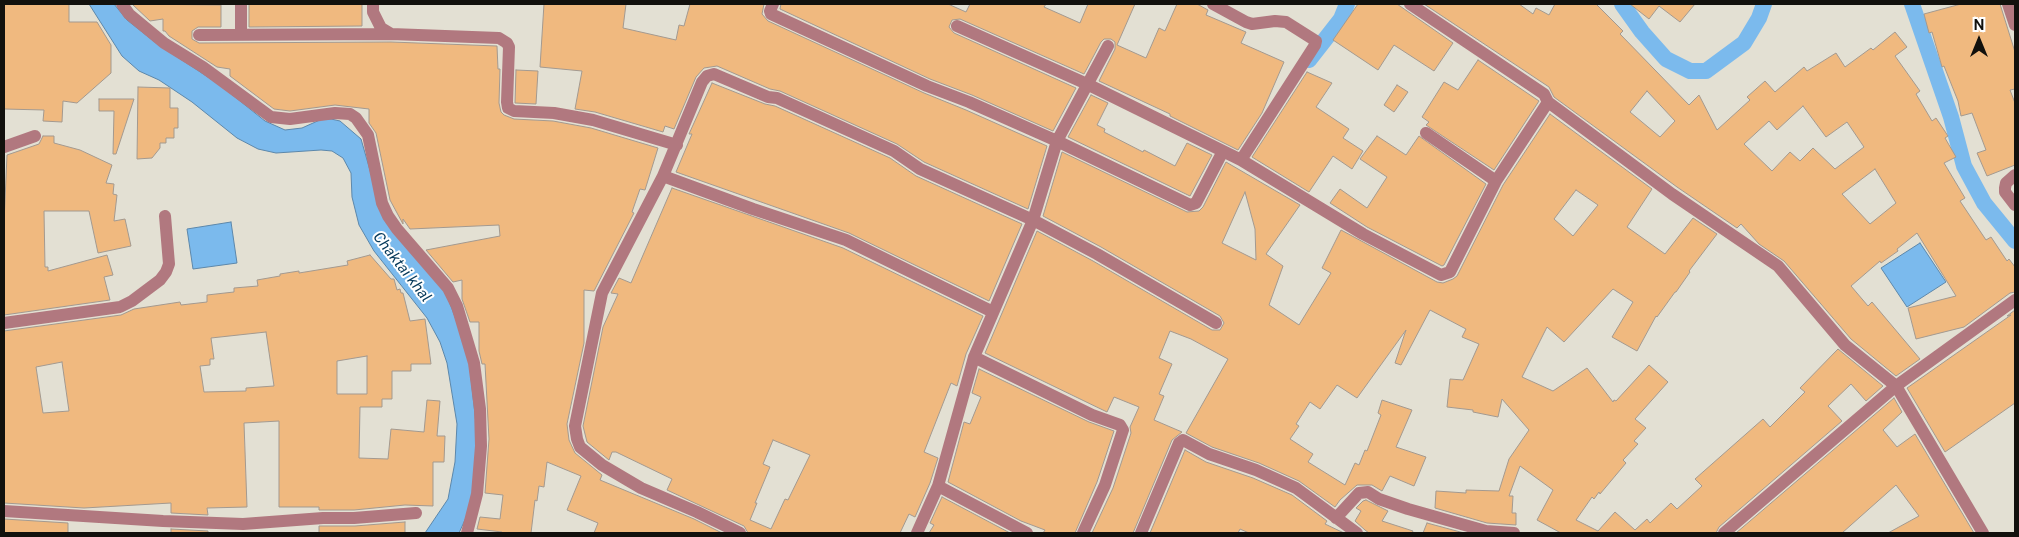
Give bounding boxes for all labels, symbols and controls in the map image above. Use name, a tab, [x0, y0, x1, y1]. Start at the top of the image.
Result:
north arrow	[1954, 15, 2004, 65]
text: N	[1974, 17, 1984, 33]
water label: Chaktai khal	[369, 228, 435, 306]

